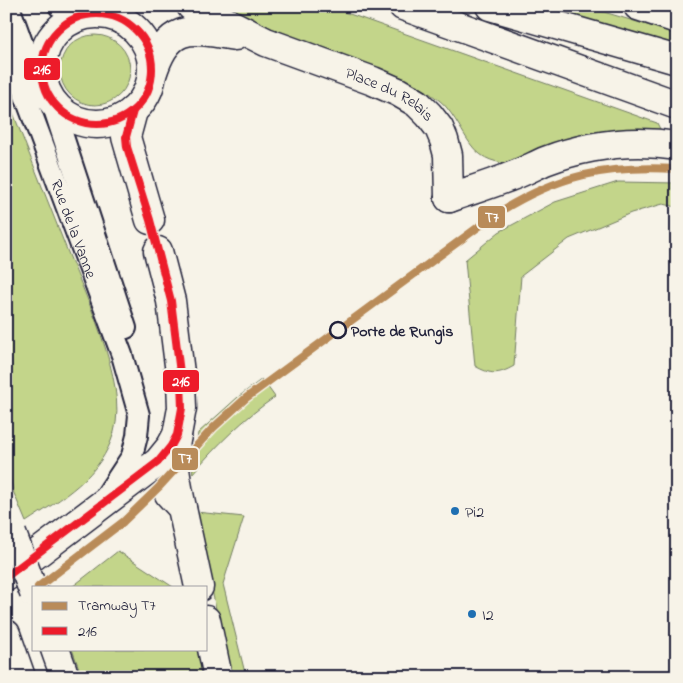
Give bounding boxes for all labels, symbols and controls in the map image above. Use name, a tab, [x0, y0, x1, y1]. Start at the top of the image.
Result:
line badge: 216	[23, 57, 61, 81]
text: 216	[32, 60, 52, 81]
street label: Place du Relais	[341, 62, 439, 128]
street label: Rue de la Vanne	[43, 176, 103, 283]
line badge: T7	[477, 205, 506, 229]
text: T7	[485, 208, 499, 229]
place label: Porte de Rungis	[351, 320, 453, 345]
marker: Porte de Rungis	[329, 321, 347, 339]
line badge: 216	[162, 369, 200, 393]
text: 216	[171, 372, 191, 393]
line badge: T7	[171, 447, 199, 471]
text: T7	[178, 449, 192, 470]
place label: Pi2	[465, 501, 484, 525]
marker: Pi2	[449, 505, 461, 517]
legend	[32, 586, 208, 650]
text: Tramway T7	[78, 595, 156, 618]
place label: I2	[482, 604, 494, 628]
marker: I2	[466, 608, 478, 620]
text: 216	[78, 621, 97, 643]

